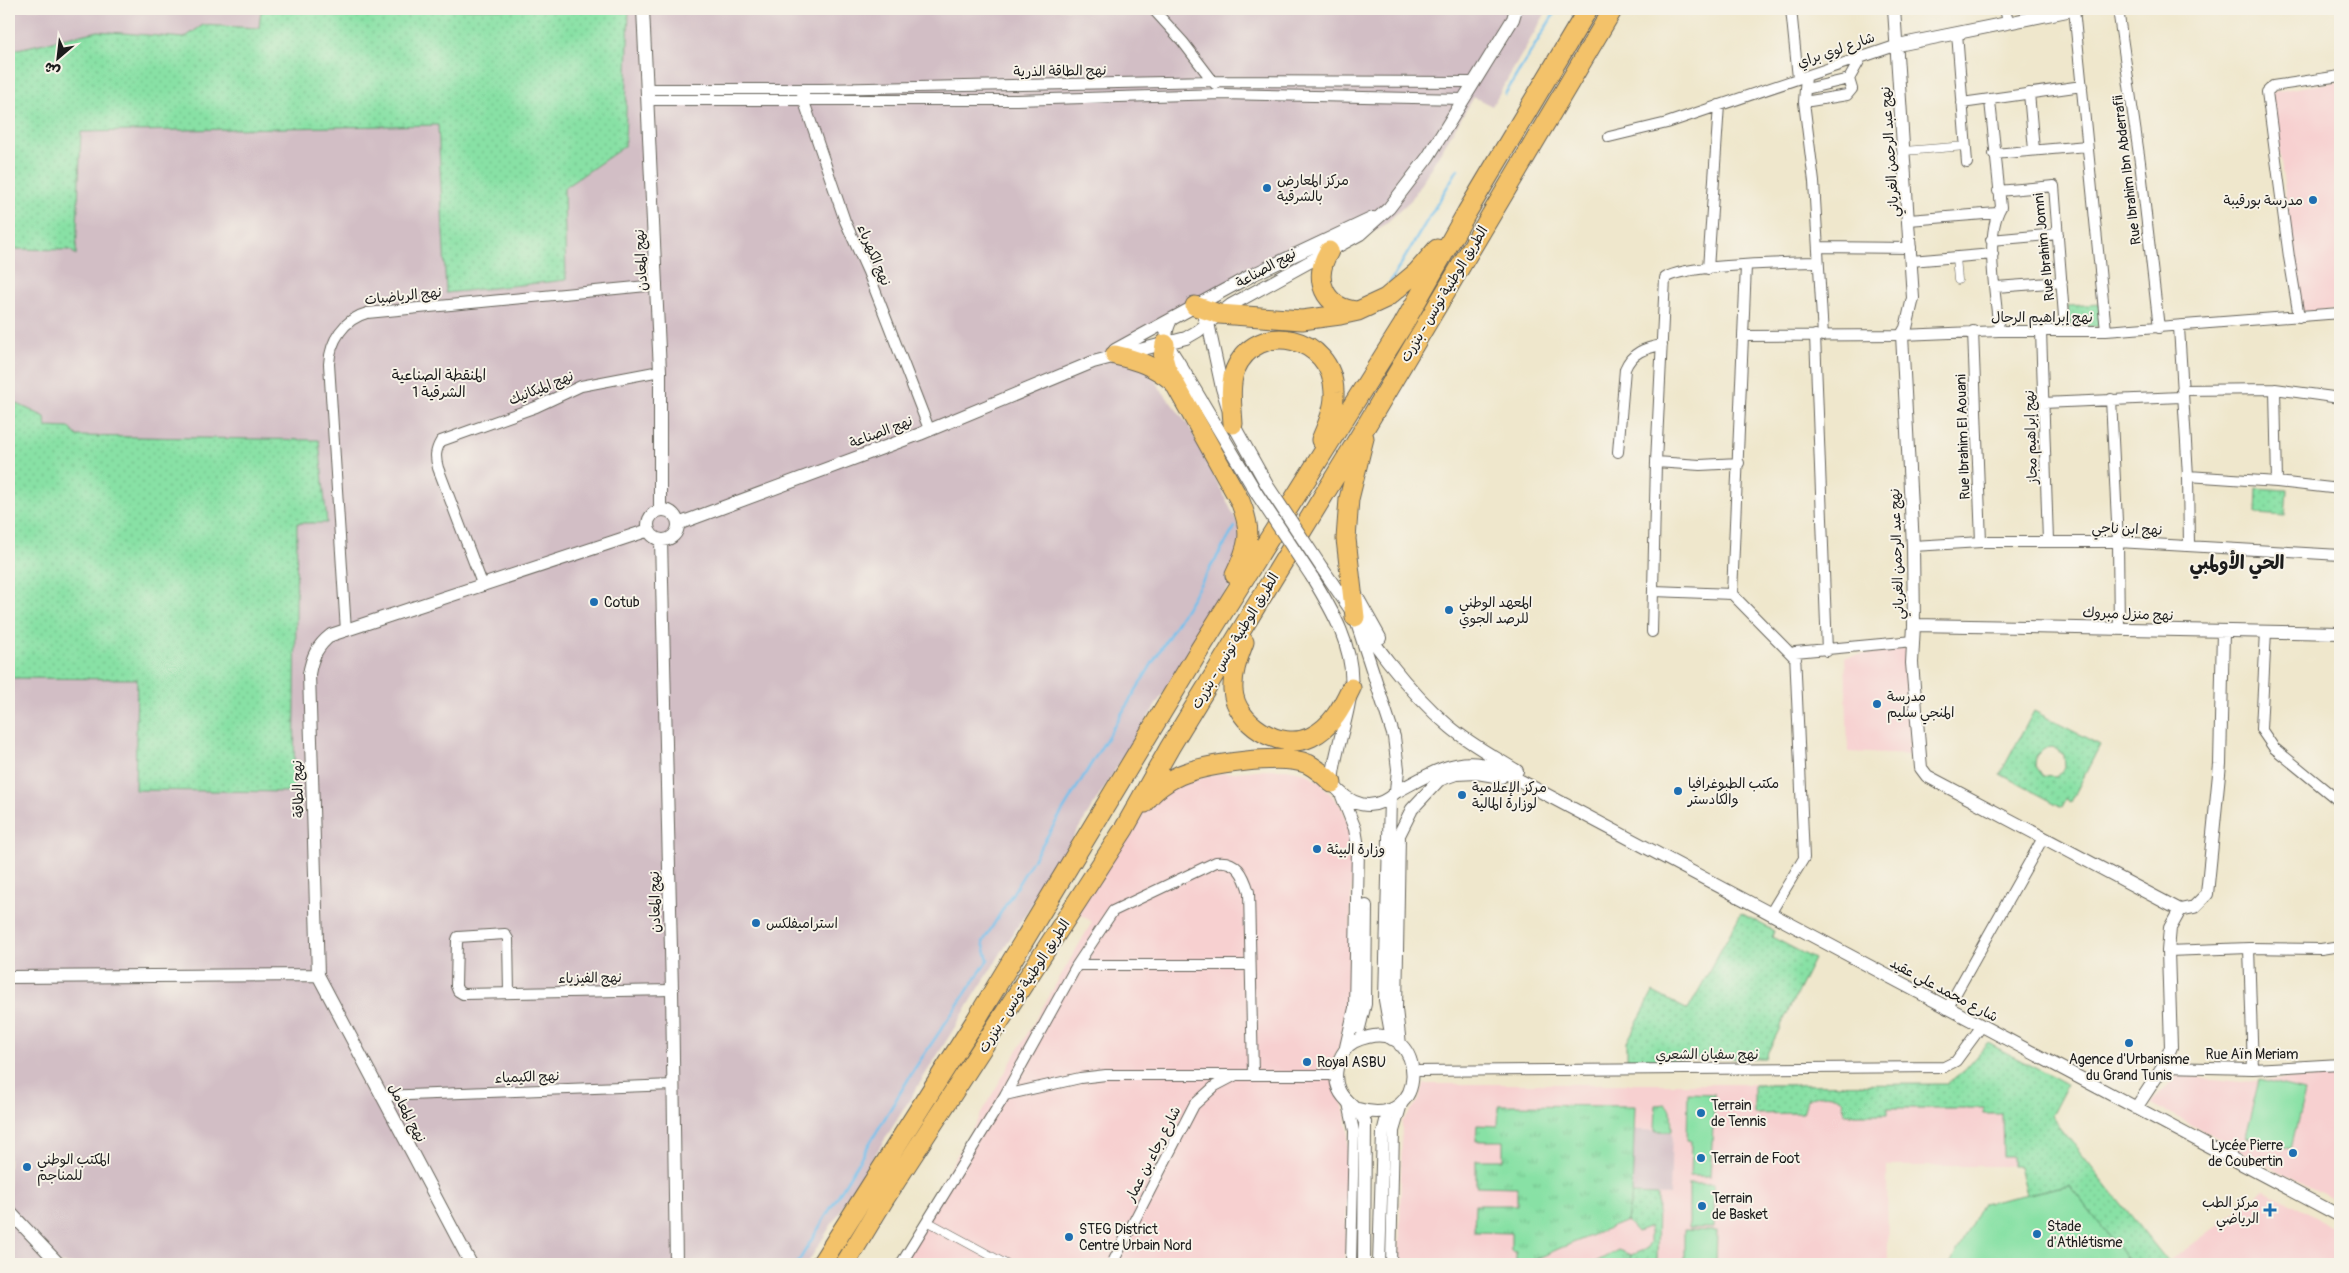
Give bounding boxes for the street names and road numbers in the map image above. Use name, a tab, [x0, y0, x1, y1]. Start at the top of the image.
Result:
street label: شارع لوي براي	[1795, 29, 1878, 73]
street label: نهج الطاقة الذرية	[1013, 62, 1107, 81]
street label: نهج عبد الرحمن الغرياني	[1877, 86, 1907, 218]
street label: Rue Ibrahim Ibn Abderrafii	[2109, 94, 2145, 246]
street label: Rue Ibrahim Jomni	[2030, 192, 2058, 302]
street label: نهج الكهرباء	[853, 222, 895, 289]
street label: الطريق الوطنية تونس - بنزرت	[1397, 223, 1491, 365]
street label: نهج المعادن	[631, 229, 652, 291]
street label: نهج الصناعة	[1233, 244, 1300, 292]
street label: نهج الرياضيات	[364, 283, 442, 309]
street label: نهج إبراهيم الرحال	[1991, 309, 2093, 328]
street label: نهج الميكانيك	[506, 367, 576, 410]
street label: Rue Ibrahim El Aouani	[1952, 373, 1974, 500]
street label: نهج إبراهيم مجاز	[2021, 390, 2043, 485]
street label: نهج الصناعة	[847, 412, 915, 453]
street label: نهج عبد الرحمن الغرياني	[1886, 488, 1912, 620]
street label: نهج ابن ناجي	[2091, 519, 2163, 543]
street label: الطريق الوطنية تونس - بنزرت	[1188, 570, 1282, 712]
street label: نهج منزل مبروك	[2082, 604, 2174, 625]
street label: نهج الطاقة	[288, 760, 309, 818]
street label: نهج المعادن	[646, 871, 665, 933]
street label: الطريق الوطنية تونس - بنزرت	[974, 916, 1074, 1056]
street label: شارع محمد علي عقيد	[1885, 954, 2001, 1029]
street label: نهج الفيزياء	[558, 969, 622, 988]
street label: نهج سفيان الشعري	[1655, 1046, 1759, 1065]
street label: Rue Aïn Meriam	[2205, 1046, 2299, 1063]
street label: نهج الكيمياء	[494, 1067, 560, 1088]
street label: نهج المعامل	[384, 1081, 430, 1146]
street label: شارع رجاء بن عمار	[1121, 1103, 1185, 1206]

